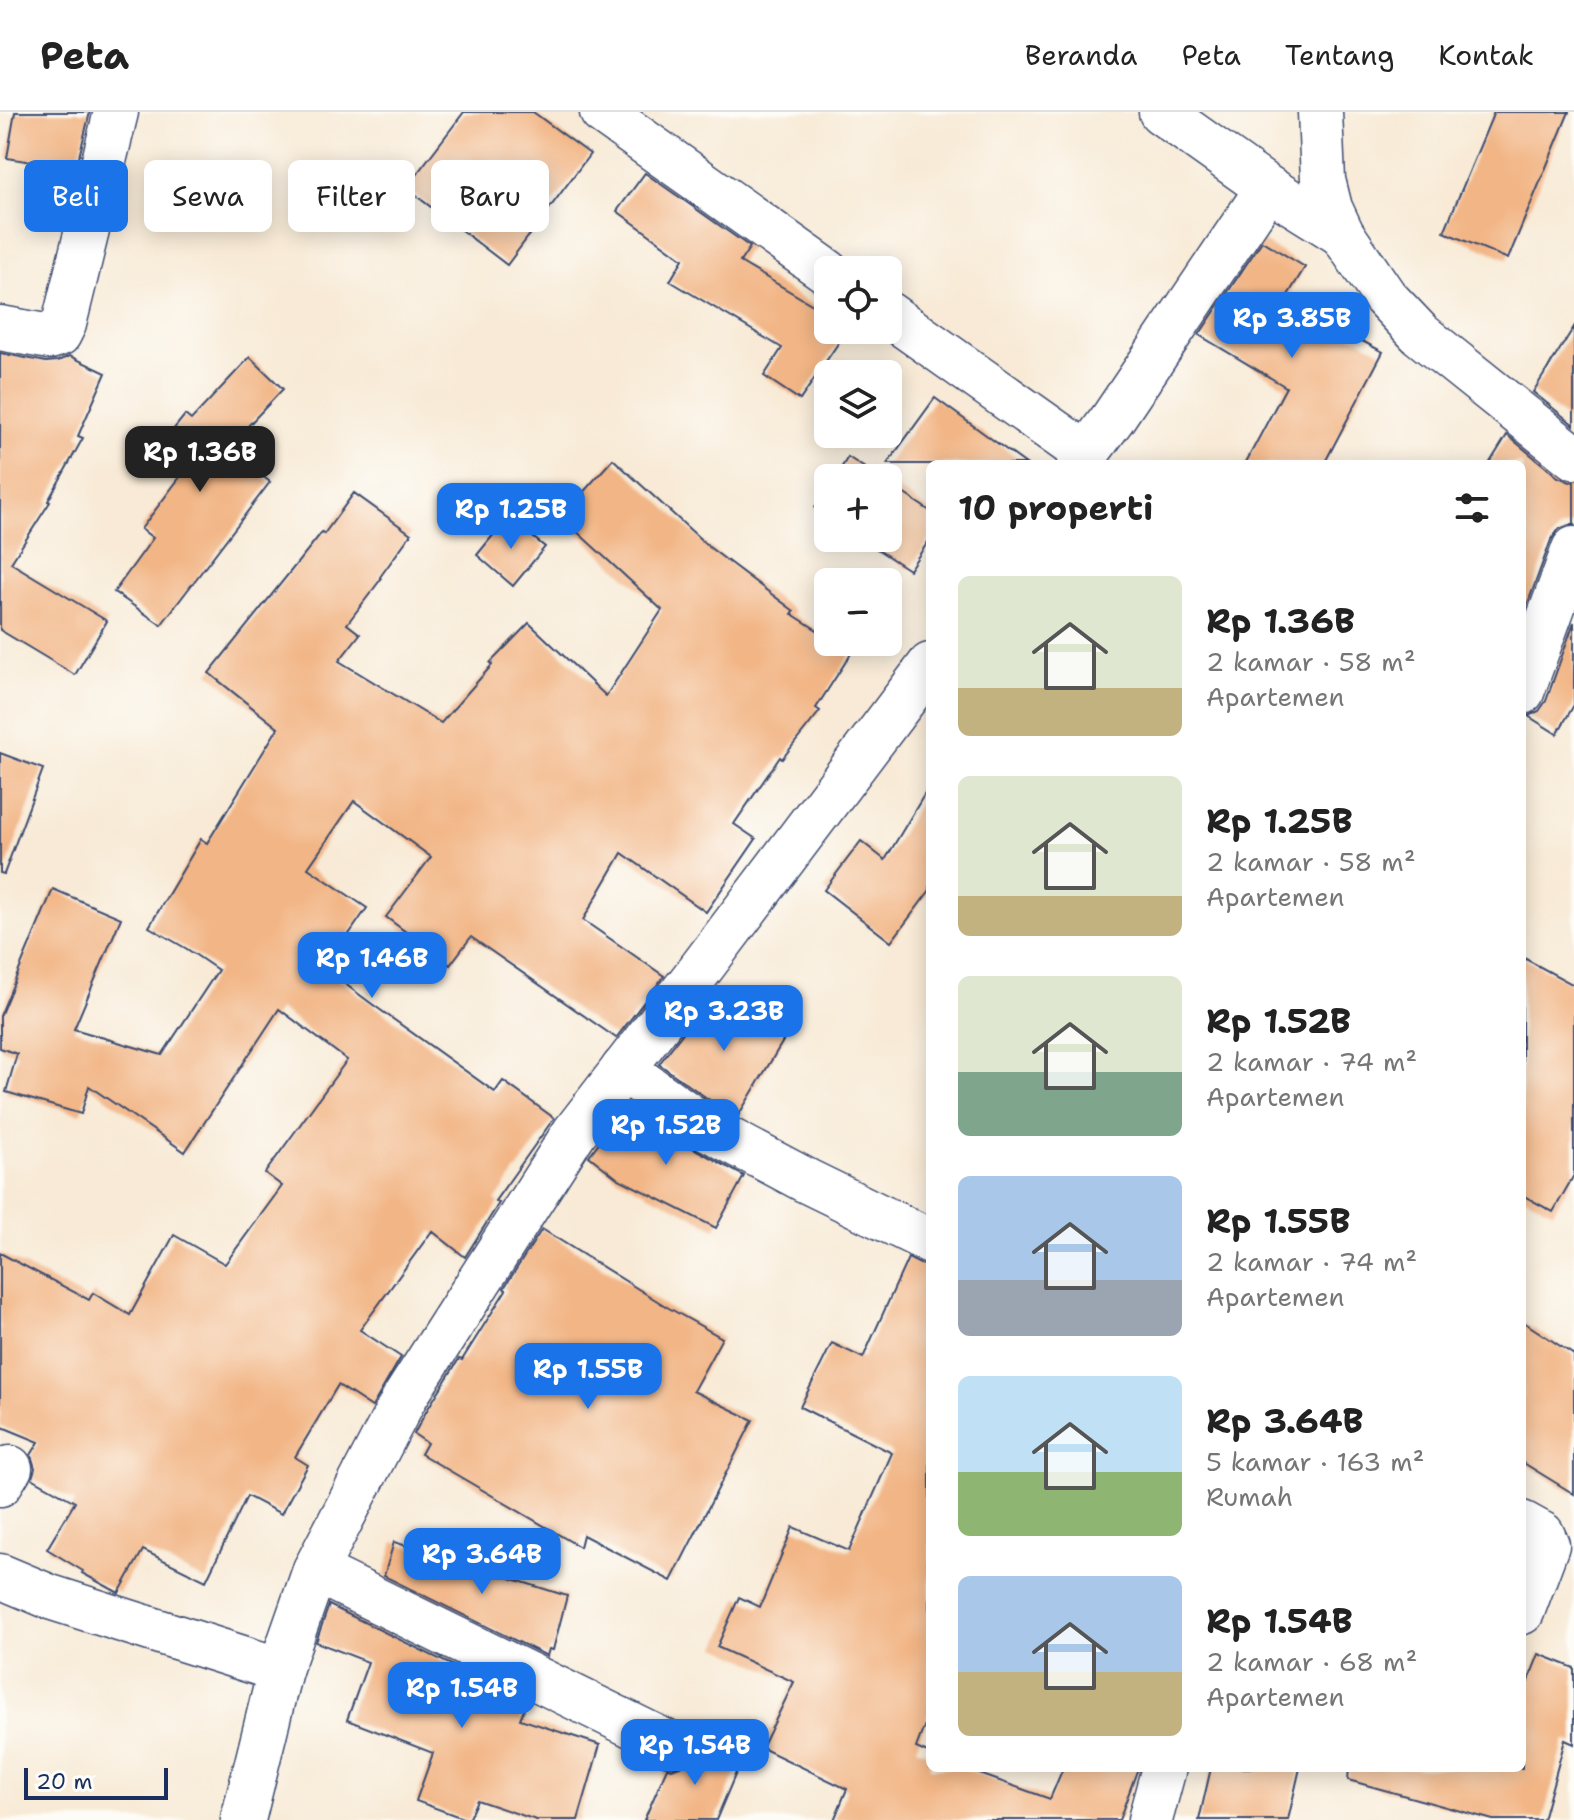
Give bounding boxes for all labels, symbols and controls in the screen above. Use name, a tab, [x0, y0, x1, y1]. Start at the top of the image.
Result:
text: Peta	[40, 30, 129, 81]
text: Beranda	[1025, 36, 1137, 74]
text: Peta	[1181, 36, 1241, 74]
text: Tentang	[1285, 36, 1394, 74]
text: Kontak	[1438, 36, 1534, 74]
chip: Beli	[24, 160, 128, 232]
chip: Sewa	[144, 160, 272, 232]
chip: Filter	[288, 160, 415, 232]
chip: Baru	[431, 160, 549, 232]
map controls	[814, 256, 902, 656]
button: locate	[814, 256, 902, 344]
pin: Rp 3.85B	[1209, 292, 1375, 360]
text: Rp 3.85B	[1232, 300, 1352, 335]
button: layers	[814, 360, 902, 448]
pin: Rp 1.36B	[117, 426, 283, 494]
text: Rp 1.36B	[143, 434, 257, 469]
button: +	[814, 464, 902, 552]
pin: Rp 1.25B	[428, 483, 594, 551]
text: 10 properti	[958, 485, 1153, 531]
icon: filters	[1450, 486, 1494, 530]
text: Rp 1.25B	[455, 491, 567, 526]
button: −	[814, 568, 902, 656]
text: Rp 1.36B	[1206, 598, 1355, 644]
icon: home	[1022, 608, 1118, 704]
text: 2 kamar · 58 m²	[1206, 644, 1416, 679]
text: Apartemen	[1206, 679, 1345, 714]
text: Rp 1.25B	[1206, 798, 1353, 844]
icon: home	[1022, 808, 1118, 904]
text: 2 kamar · 58 m²	[1206, 844, 1416, 879]
text: Apartemen	[1206, 879, 1345, 914]
pin: Rp 1.46B	[289, 932, 455, 1000]
text: Rp 1.46B	[316, 940, 428, 975]
pin: Rp 3.23B	[641, 985, 807, 1053]
text: Rp 3.23B	[664, 993, 784, 1028]
text: Rp 1.52B	[1206, 998, 1351, 1044]
icon: home	[1022, 1008, 1118, 1104]
text: 2 kamar · 74 m²	[1206, 1044, 1417, 1079]
text: Apartemen	[1206, 1079, 1345, 1114]
pin: Rp 1.52B	[583, 1099, 749, 1167]
text: Rp 1.52B	[610, 1107, 722, 1142]
text: Rp 1.55B	[1206, 1198, 1351, 1244]
icon: home	[1022, 1208, 1118, 1304]
text: 2 kamar · 74 m²	[1206, 1244, 1417, 1279]
text: Apartemen	[1206, 1279, 1345, 1314]
pin: Rp 1.55B	[505, 1343, 671, 1411]
text: Rp 1.55B	[533, 1351, 643, 1386]
text: Rp 3.64B	[1206, 1398, 1364, 1444]
icon: home	[1022, 1408, 1118, 1504]
text: 5 kamar · 163 m²	[1206, 1444, 1425, 1479]
text: Rumah	[1206, 1479, 1293, 1514]
pin: Rp 3.64B	[399, 1528, 565, 1596]
text: Rp 3.64B	[422, 1536, 542, 1571]
text: Rp 1.54B	[1206, 1598, 1353, 1644]
icon: home	[1022, 1608, 1118, 1704]
text: 2 kamar · 68 m²	[1206, 1644, 1417, 1679]
pin: Rp 1.54B	[379, 1662, 545, 1730]
text: Rp 1.54B	[406, 1670, 518, 1705]
text: Apartemen	[1206, 1679, 1345, 1714]
pin: Rp 1.54B	[612, 1719, 778, 1787]
text: Rp 1.54B	[639, 1727, 751, 1762]
scale bar	[24, 1764, 168, 1800]
text: 20 m	[36, 1767, 93, 1796]

